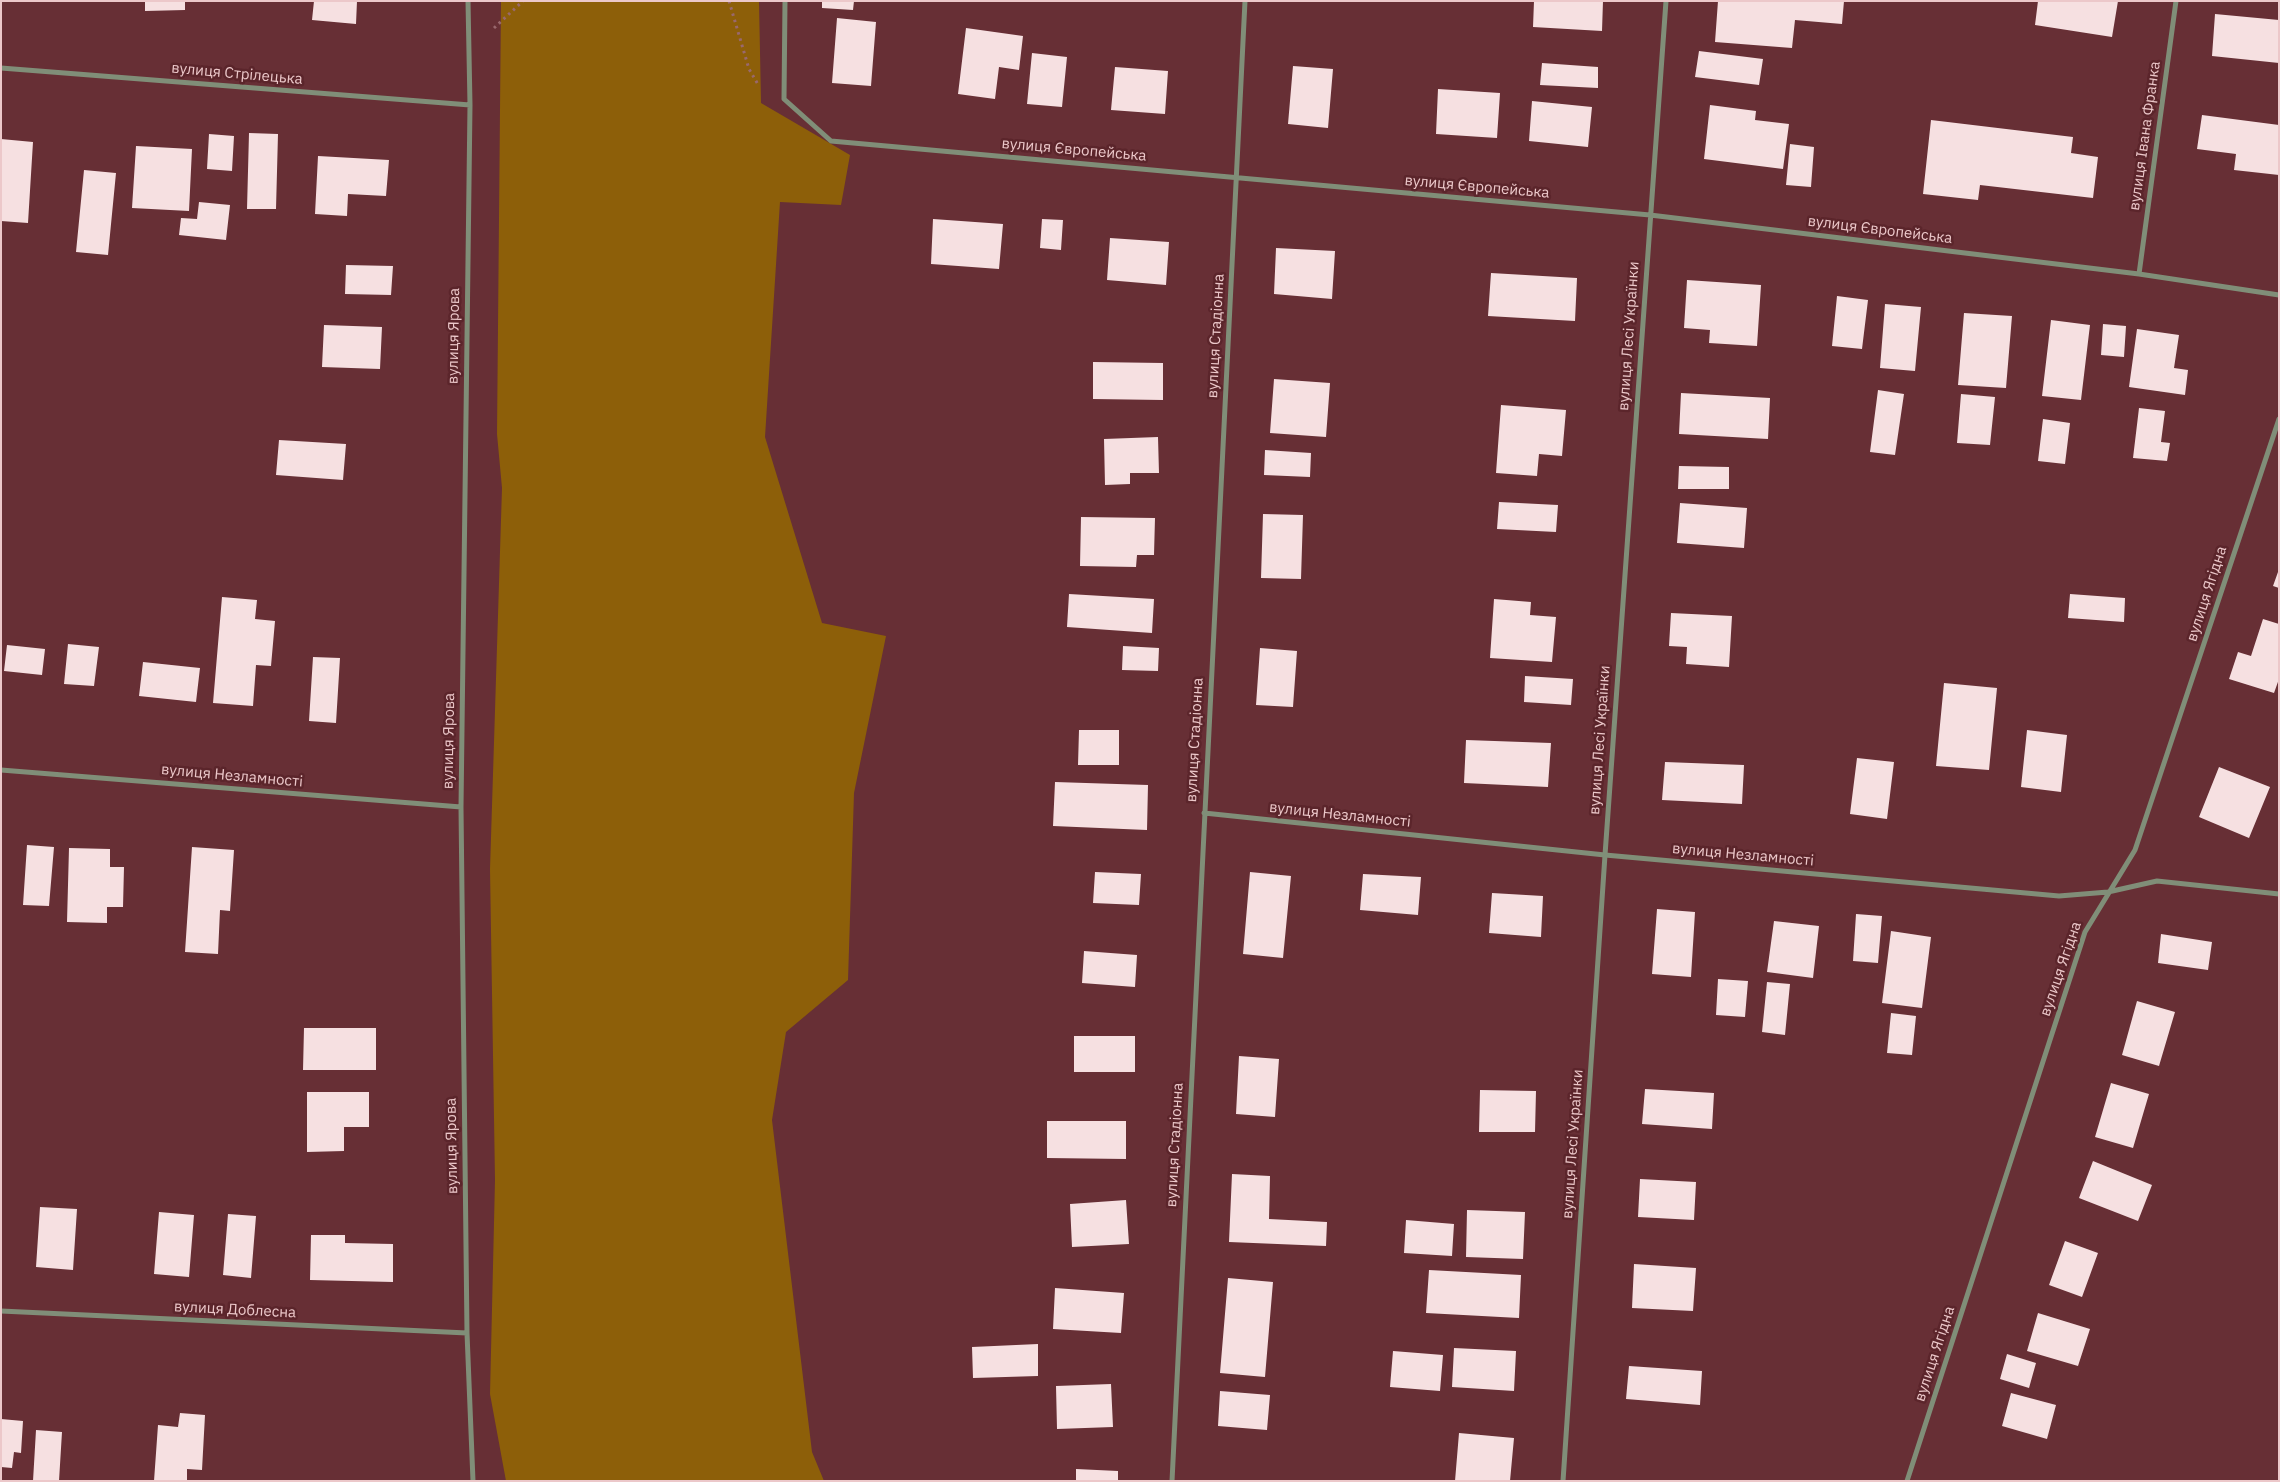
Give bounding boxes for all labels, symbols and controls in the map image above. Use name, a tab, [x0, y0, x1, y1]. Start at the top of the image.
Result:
street label: вулиця Стрілецька	[171, 59, 303, 89]
street label: вулиця Івана Франка	[2126, 60, 2164, 212]
street label: вулиця Європейська	[1001, 135, 1147, 165]
street label: вулиця Європейська	[1404, 172, 1550, 202]
street label: вулиця Європейська	[1807, 212, 1953, 248]
street label: вулиця Лесі Українки	[1615, 261, 1643, 411]
street label: вулиця Стадіонна	[1204, 273, 1228, 399]
street label: вулиця Ярова	[444, 288, 464, 384]
street label: вулиця Ягідна	[2183, 544, 2231, 644]
street label: вулиця Лесі Українки	[1586, 665, 1614, 815]
street label: вулиця Стадіонна	[1183, 677, 1207, 803]
street label: вулиця Ярова	[439, 693, 459, 789]
street label: вулиця Незламності	[160, 761, 304, 791]
street label: вулиця Незламності	[1268, 799, 1412, 831]
street label: вулиця Незламності	[1671, 840, 1815, 870]
street label: вулиця Ягідна	[2036, 919, 2086, 1019]
street label: вулиця Лесі Українки	[1559, 1069, 1587, 1219]
street label: вулиця Стадіонна	[1163, 1082, 1187, 1208]
street label: вулиця Ярова	[442, 1098, 462, 1194]
street label: вулиця Доблесна	[174, 1298, 296, 1322]
street label: вулиця Ягідна	[1911, 1304, 1959, 1404]

